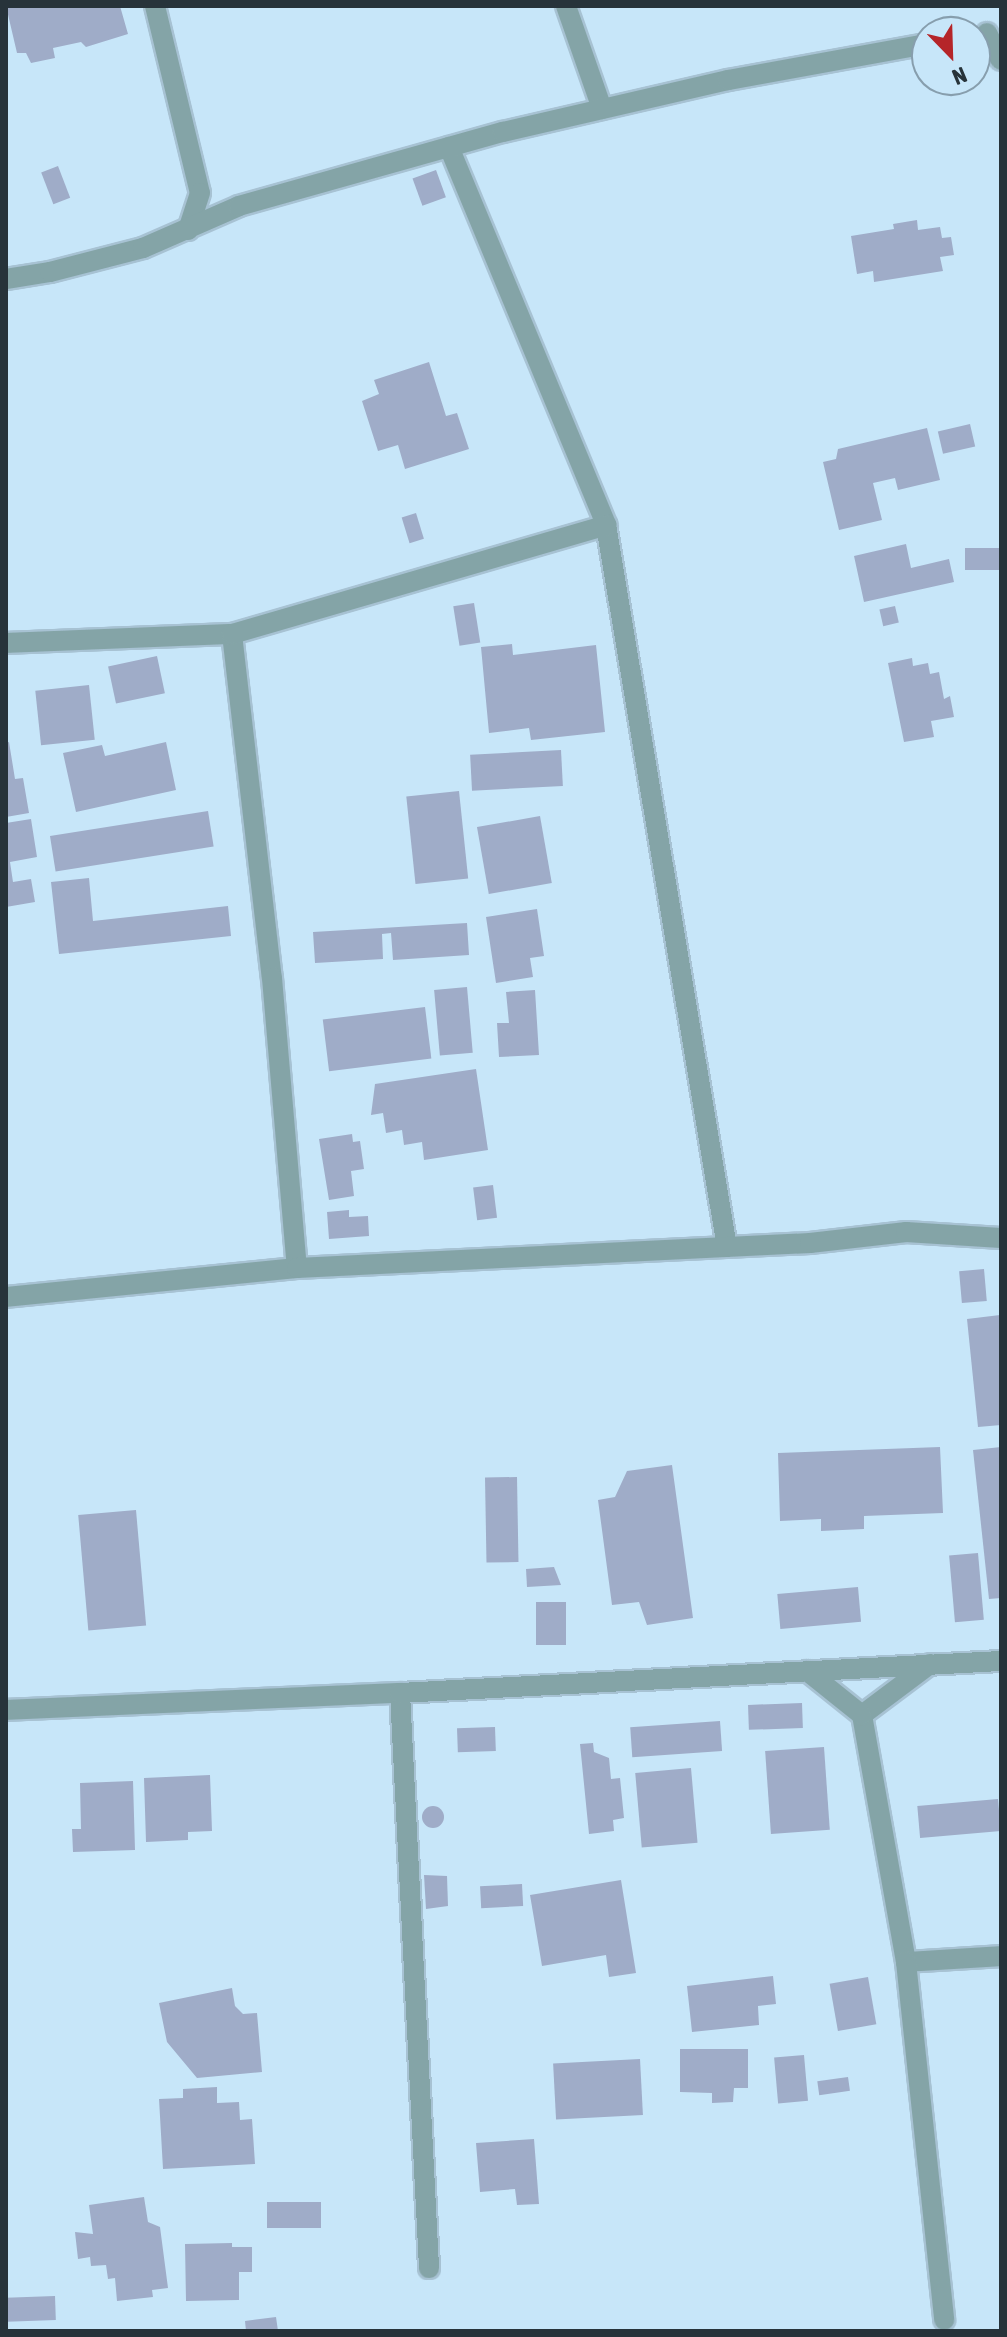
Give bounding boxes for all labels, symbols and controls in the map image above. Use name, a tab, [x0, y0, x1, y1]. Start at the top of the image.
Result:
north arrow	[911, 16, 991, 96]
text: N	[949, 62, 971, 91]

